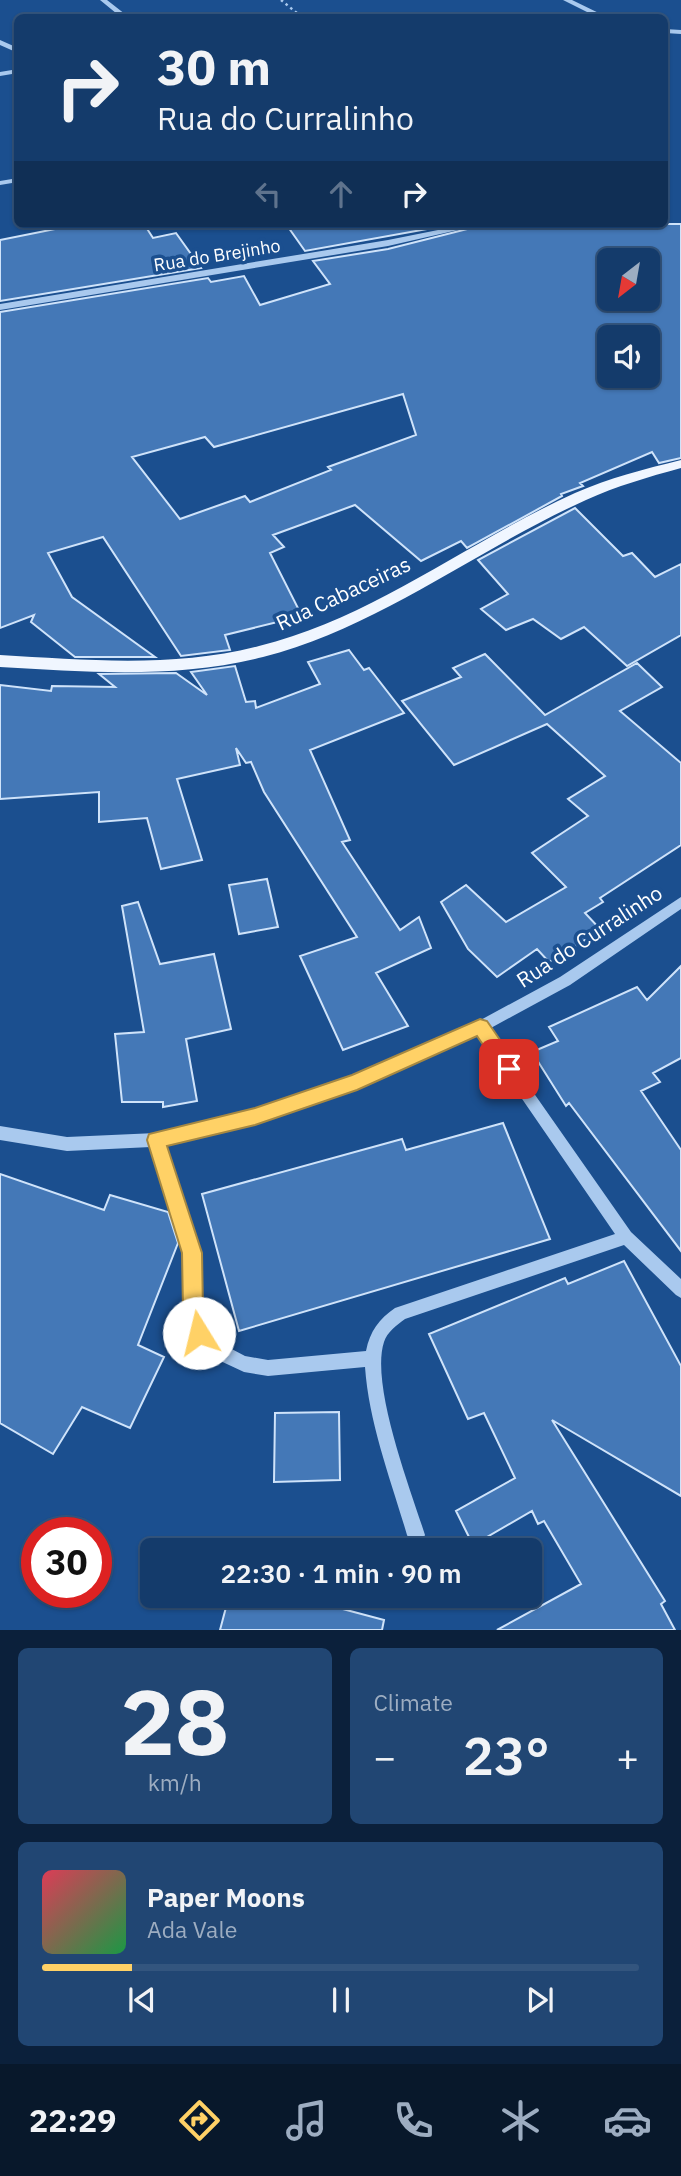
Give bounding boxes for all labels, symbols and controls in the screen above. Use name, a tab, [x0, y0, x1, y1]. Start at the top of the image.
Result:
text: 30 m	[157, 35, 271, 98]
icon: right	[42, 42, 133, 133]
text: Rua do Curralinho	[157, 97, 414, 139]
icon: left	[249, 175, 287, 213]
icon: ahead	[322, 175, 360, 213]
icon: right	[395, 175, 433, 213]
street label: Rua do Brejinho	[152, 234, 282, 276]
north arrow	[597, 248, 660, 312]
map controls	[597, 248, 660, 388]
button: sound	[597, 325, 660, 388]
street label: Rua Cabaceiras	[271, 550, 415, 636]
street label: Rua do Curralinho	[511, 878, 667, 994]
pin	[479, 1039, 539, 1099]
icon: arrive	[490, 1050, 528, 1088]
position arrow	[162, 1296, 236, 1370]
speed limit sign: 30	[21, 1517, 112, 1608]
text: 22:30 · 1 min · 90 m	[220, 1556, 462, 1590]
text: 28	[120, 1662, 229, 1780]
text: Climate	[374, 1687, 453, 1717]
text: 23°	[463, 1722, 550, 1789]
text: −	[374, 1732, 396, 1781]
text: +	[616, 1732, 639, 1781]
text: km/h	[148, 1767, 202, 1797]
text: Paper Moons	[147, 1880, 305, 1914]
text: Ada Vale	[147, 1914, 237, 1944]
icon: previous	[123, 1981, 161, 2019]
icon: pause	[322, 1981, 360, 2019]
icon: next	[521, 1981, 559, 2019]
icon: directions	[175, 2096, 224, 2145]
icon: music	[282, 2096, 331, 2145]
icon: phone	[389, 2096, 438, 2145]
icon: climate	[496, 2096, 545, 2145]
icon: car	[603, 2096, 652, 2145]
text: 22:29	[29, 2099, 116, 2141]

